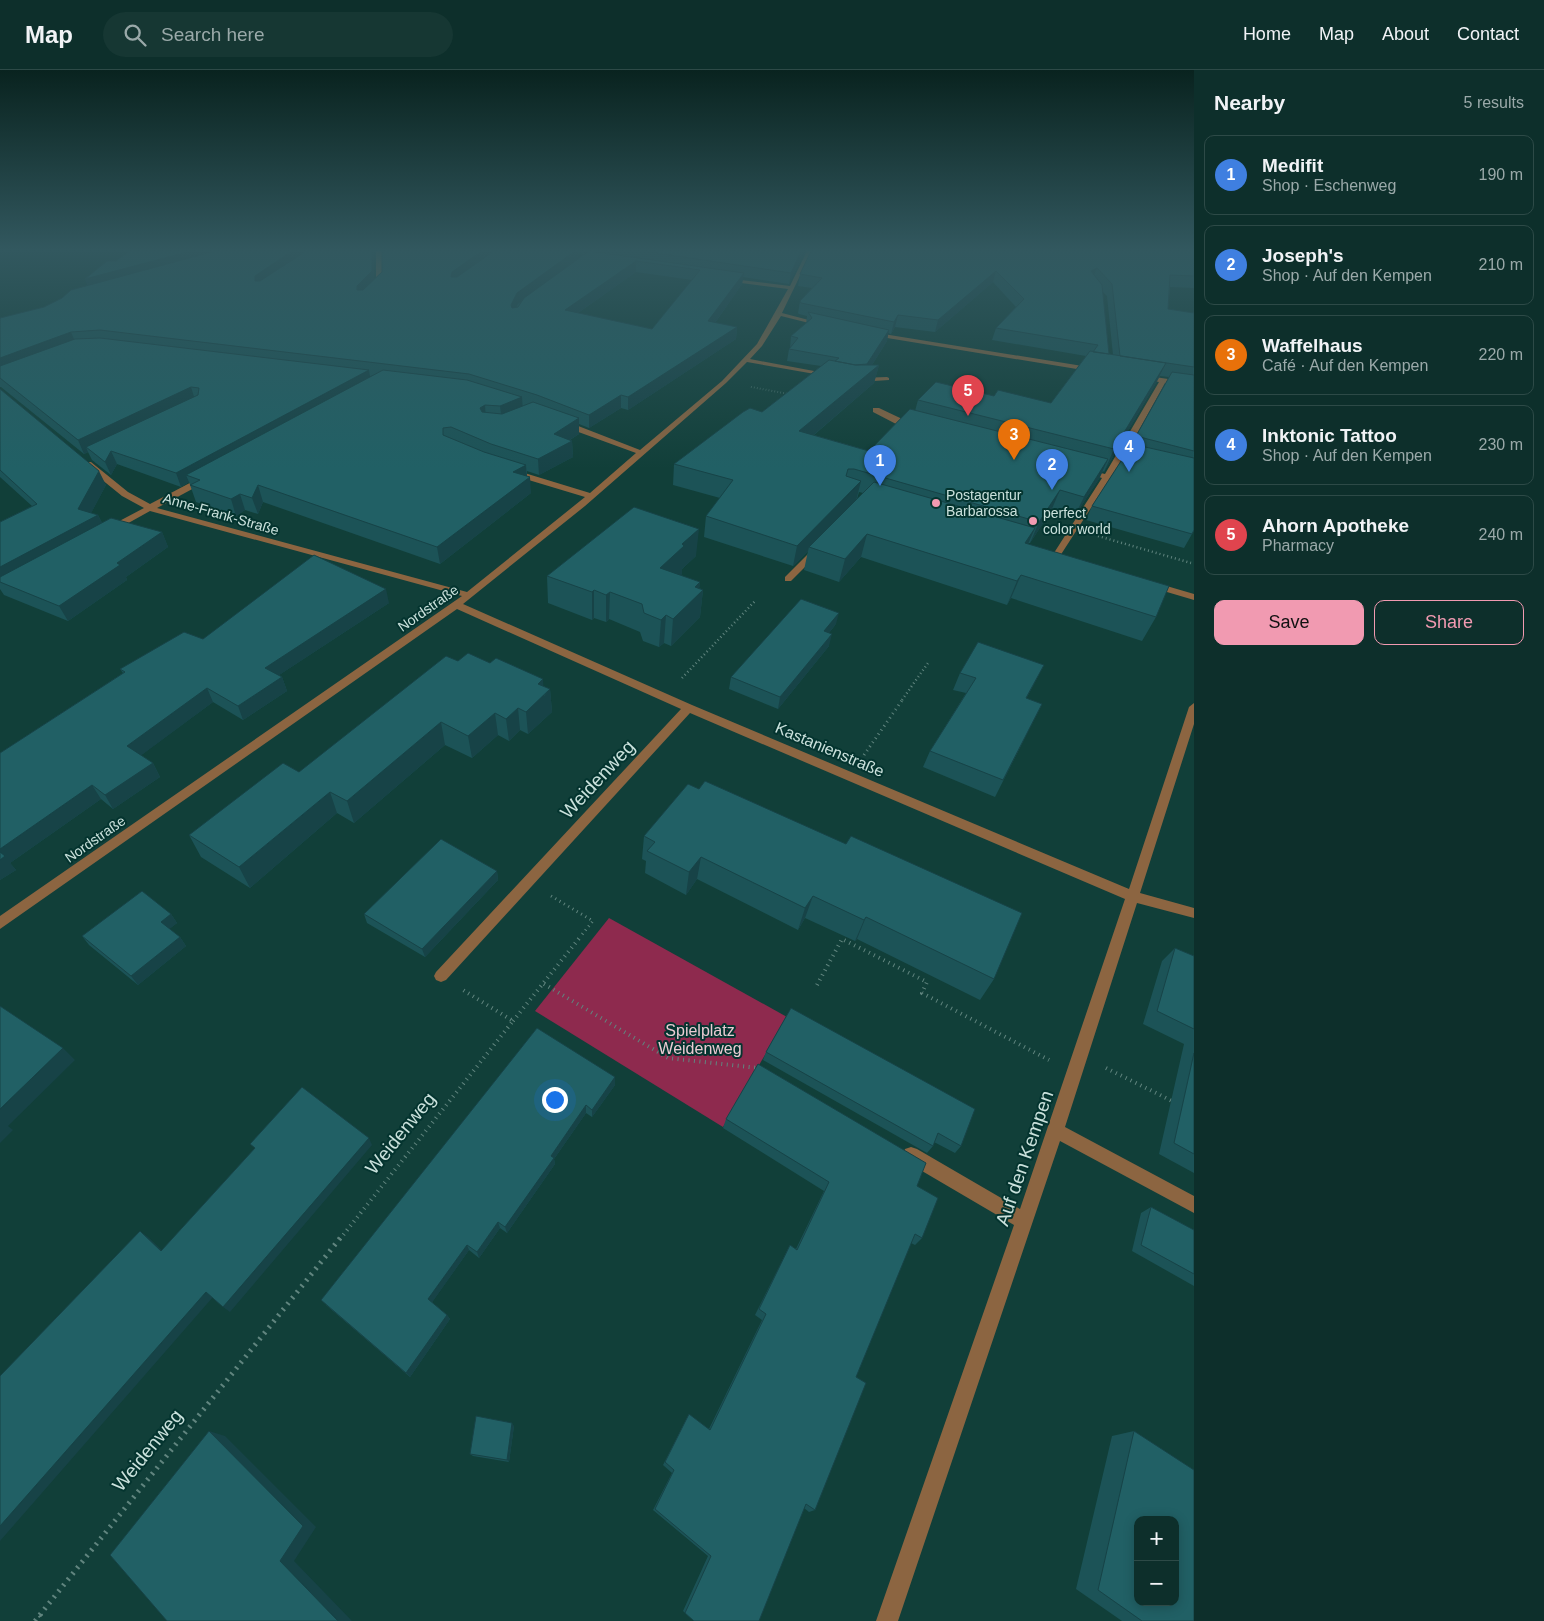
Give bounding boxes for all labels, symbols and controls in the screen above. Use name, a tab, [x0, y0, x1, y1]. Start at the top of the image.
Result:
search box	[103, 12, 453, 57]
text: Map	[25, 21, 73, 48]
icon: search	[121, 21, 149, 49]
text: Search here	[161, 24, 265, 45]
text: Home	[1243, 24, 1291, 44]
text: Map	[1319, 24, 1354, 44]
text: About	[1382, 24, 1429, 44]
text: Contact	[1457, 24, 1519, 44]
text: Nearby	[1214, 91, 1285, 114]
text: 5 results	[1464, 94, 1524, 111]
text: Medifit	[1262, 155, 1323, 176]
text: 1	[1227, 166, 1235, 183]
text: 190 m	[1479, 166, 1523, 183]
text: Shop · Eschenweg	[1262, 177, 1396, 194]
text: Joseph's	[1262, 245, 1344, 266]
text: 2	[1227, 256, 1235, 273]
text: 210 m	[1479, 256, 1523, 273]
text: Shop · Auf den Kempen	[1262, 267, 1432, 284]
text: Waffelhaus	[1262, 335, 1363, 356]
text: 3	[1227, 346, 1235, 363]
text: 220 m	[1479, 346, 1523, 363]
text: Café · Auf den Kempen	[1262, 357, 1428, 374]
pin: 5	[952, 375, 984, 416]
pin: 3	[998, 419, 1030, 460]
text: Inktonic Tattoo	[1262, 425, 1397, 446]
pin: 4	[1113, 431, 1145, 472]
text: 4	[1227, 436, 1235, 453]
text: 230 m	[1479, 436, 1523, 453]
pin: 1	[864, 445, 896, 486]
text: Shop · Auf den Kempen	[1262, 447, 1432, 464]
pin: 2	[1036, 449, 1068, 490]
place label: Postagentur Barbarossa	[946, 487, 1022, 519]
street label: Anne-Frank-Straße	[161, 490, 281, 538]
marker: Postagentur Barbarossa	[930, 497, 942, 509]
place label: perfect color world	[1043, 505, 1111, 537]
marker: perfect color world	[1027, 515, 1039, 527]
text: Ahorn Apotheke	[1262, 515, 1409, 536]
text: 5	[1227, 526, 1235, 543]
text: 240 m	[1479, 526, 1523, 543]
text: Pharmacy	[1262, 537, 1334, 554]
street label: Nordstraße	[395, 581, 461, 635]
button: Save	[1214, 600, 1364, 645]
button: Share	[1374, 600, 1524, 645]
street label: Kastanienstraße	[773, 719, 887, 780]
street label: Weidenweg	[556, 736, 639, 823]
street label: Nordstraße	[62, 812, 128, 866]
park label: Spielplatz Weidenweg	[658, 1022, 742, 1057]
your location	[542, 1087, 568, 1113]
street label: Weidenweg	[361, 1088, 440, 1178]
street label: Auf den Kempen	[992, 1088, 1057, 1228]
street label: Weidenweg	[108, 1405, 187, 1495]
map controls	[1134, 1516, 1179, 1606]
button: +	[1134, 1516, 1179, 1561]
button: −	[1134, 1561, 1179, 1606]

